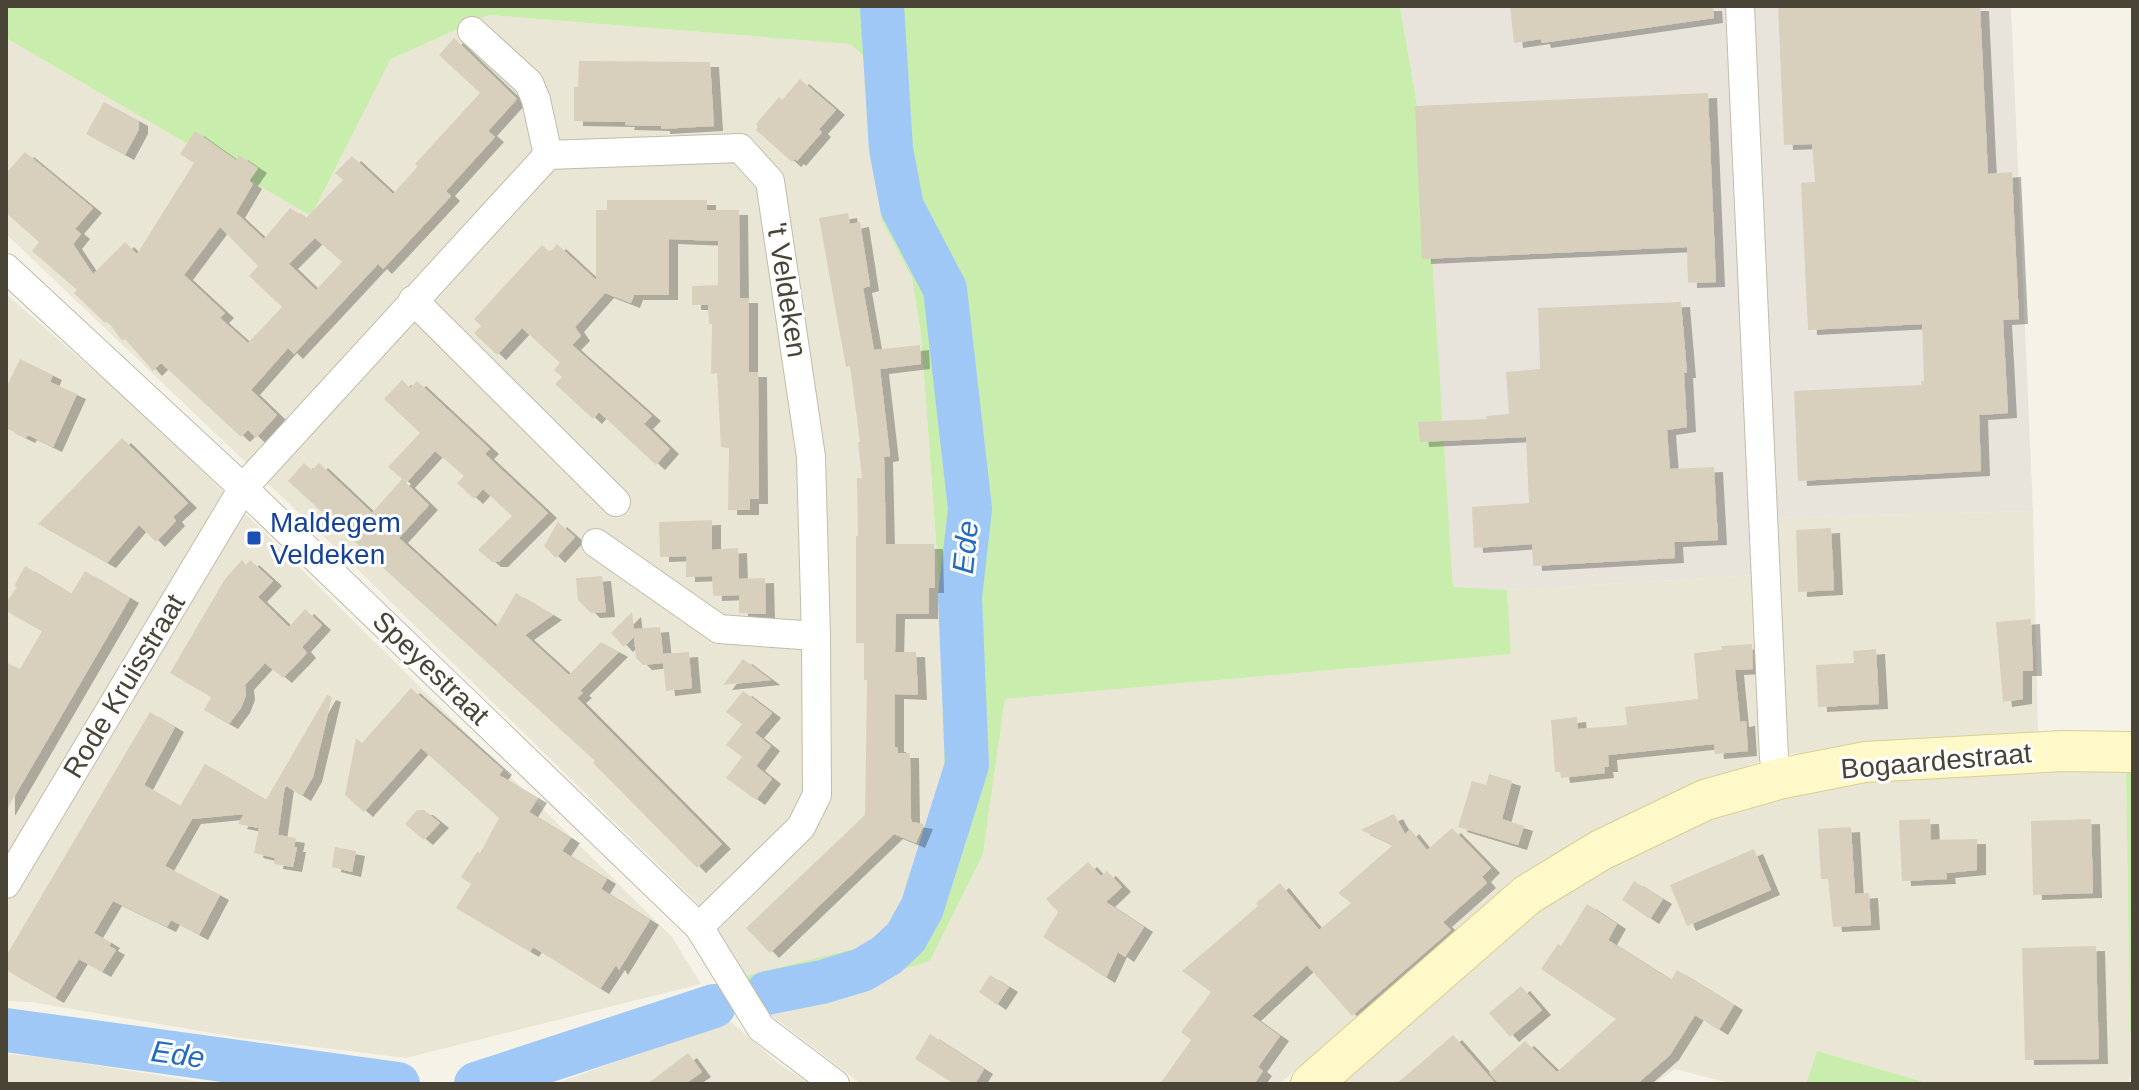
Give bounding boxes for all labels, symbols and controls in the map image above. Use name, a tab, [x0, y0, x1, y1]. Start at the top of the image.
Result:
street label: 't Veldeken	[761, 220, 813, 360]
place label: Maldegem Veldeken	[270, 507, 401, 570]
water label: Ede	[946, 519, 984, 575]
marker: Maldegem Veldeken	[245, 529, 263, 547]
street label: Rode Kruisstraat	[57, 588, 191, 783]
street label: Speyestraat	[366, 605, 496, 731]
street label: Bogaardestraat	[1839, 737, 2033, 785]
water label: Ede	[149, 1034, 207, 1074]

